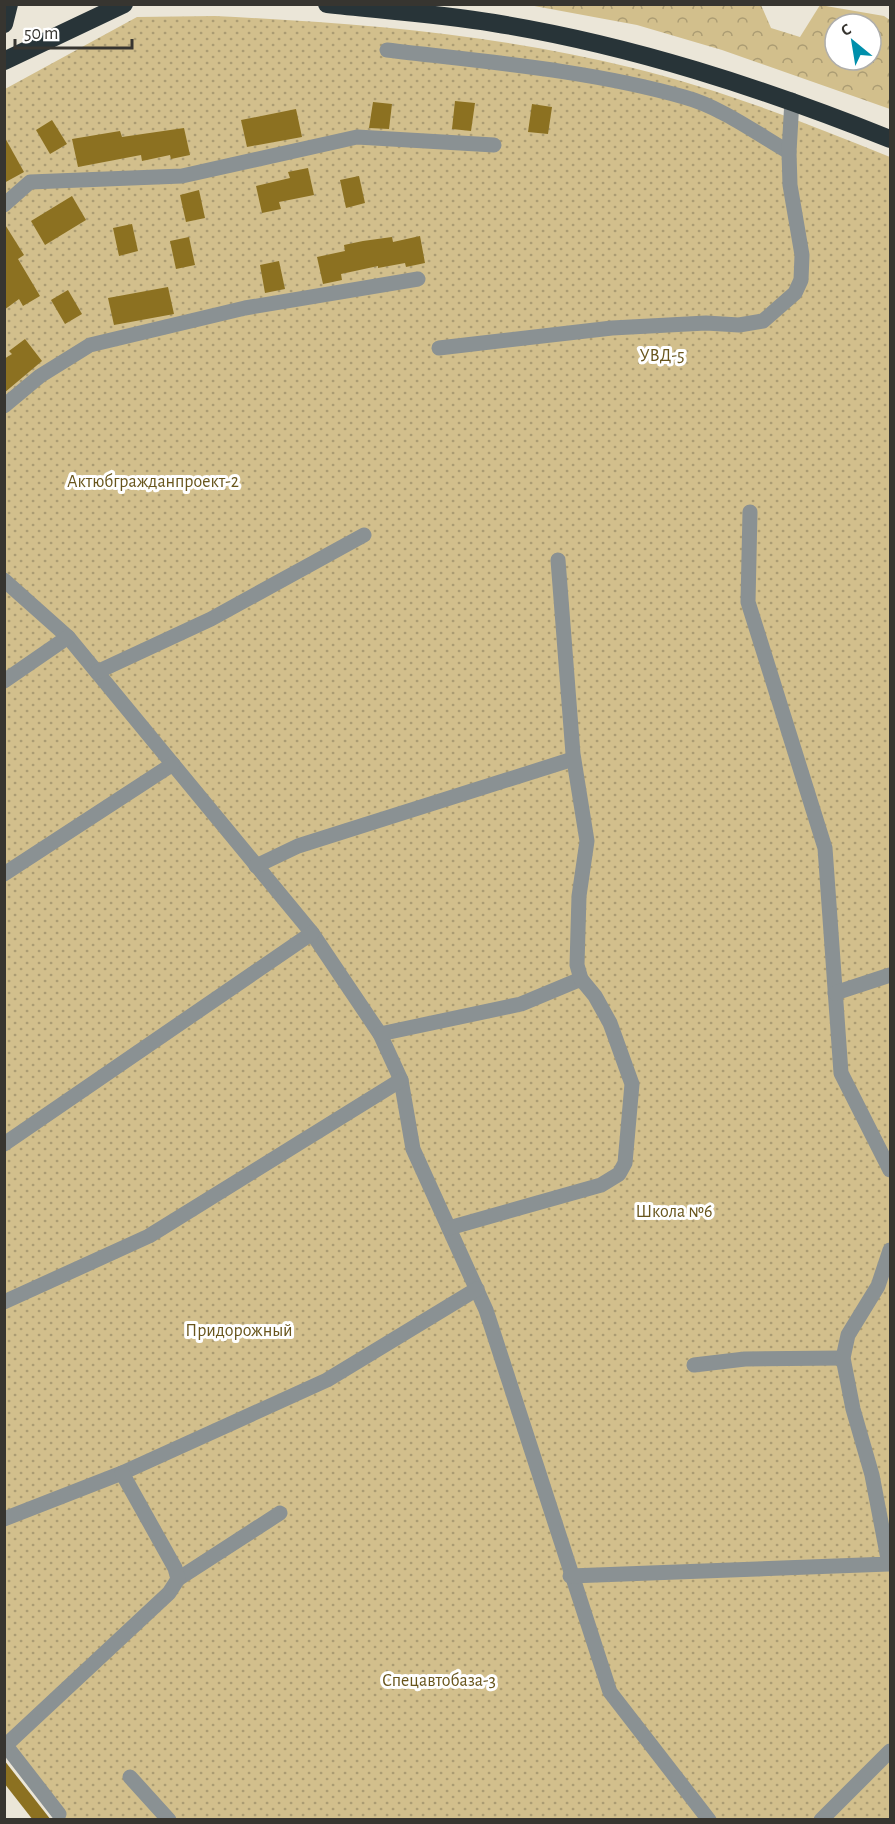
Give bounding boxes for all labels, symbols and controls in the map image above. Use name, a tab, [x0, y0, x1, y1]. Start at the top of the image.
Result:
scale bar	[15, 12, 132, 50]
north arrow	[823, 12, 883, 72]
text: С	[838, 21, 854, 39]
text: 50 m	[24, 25, 58, 43]
park label: УВД-5	[639, 347, 685, 365]
park label: Актюбгражданпроект-2	[67, 472, 239, 491]
park label: Школа №6	[636, 1203, 712, 1221]
park label: Придорожный	[185, 1322, 293, 1340]
park label: Спецавтобаза-3	[382, 1671, 496, 1690]

